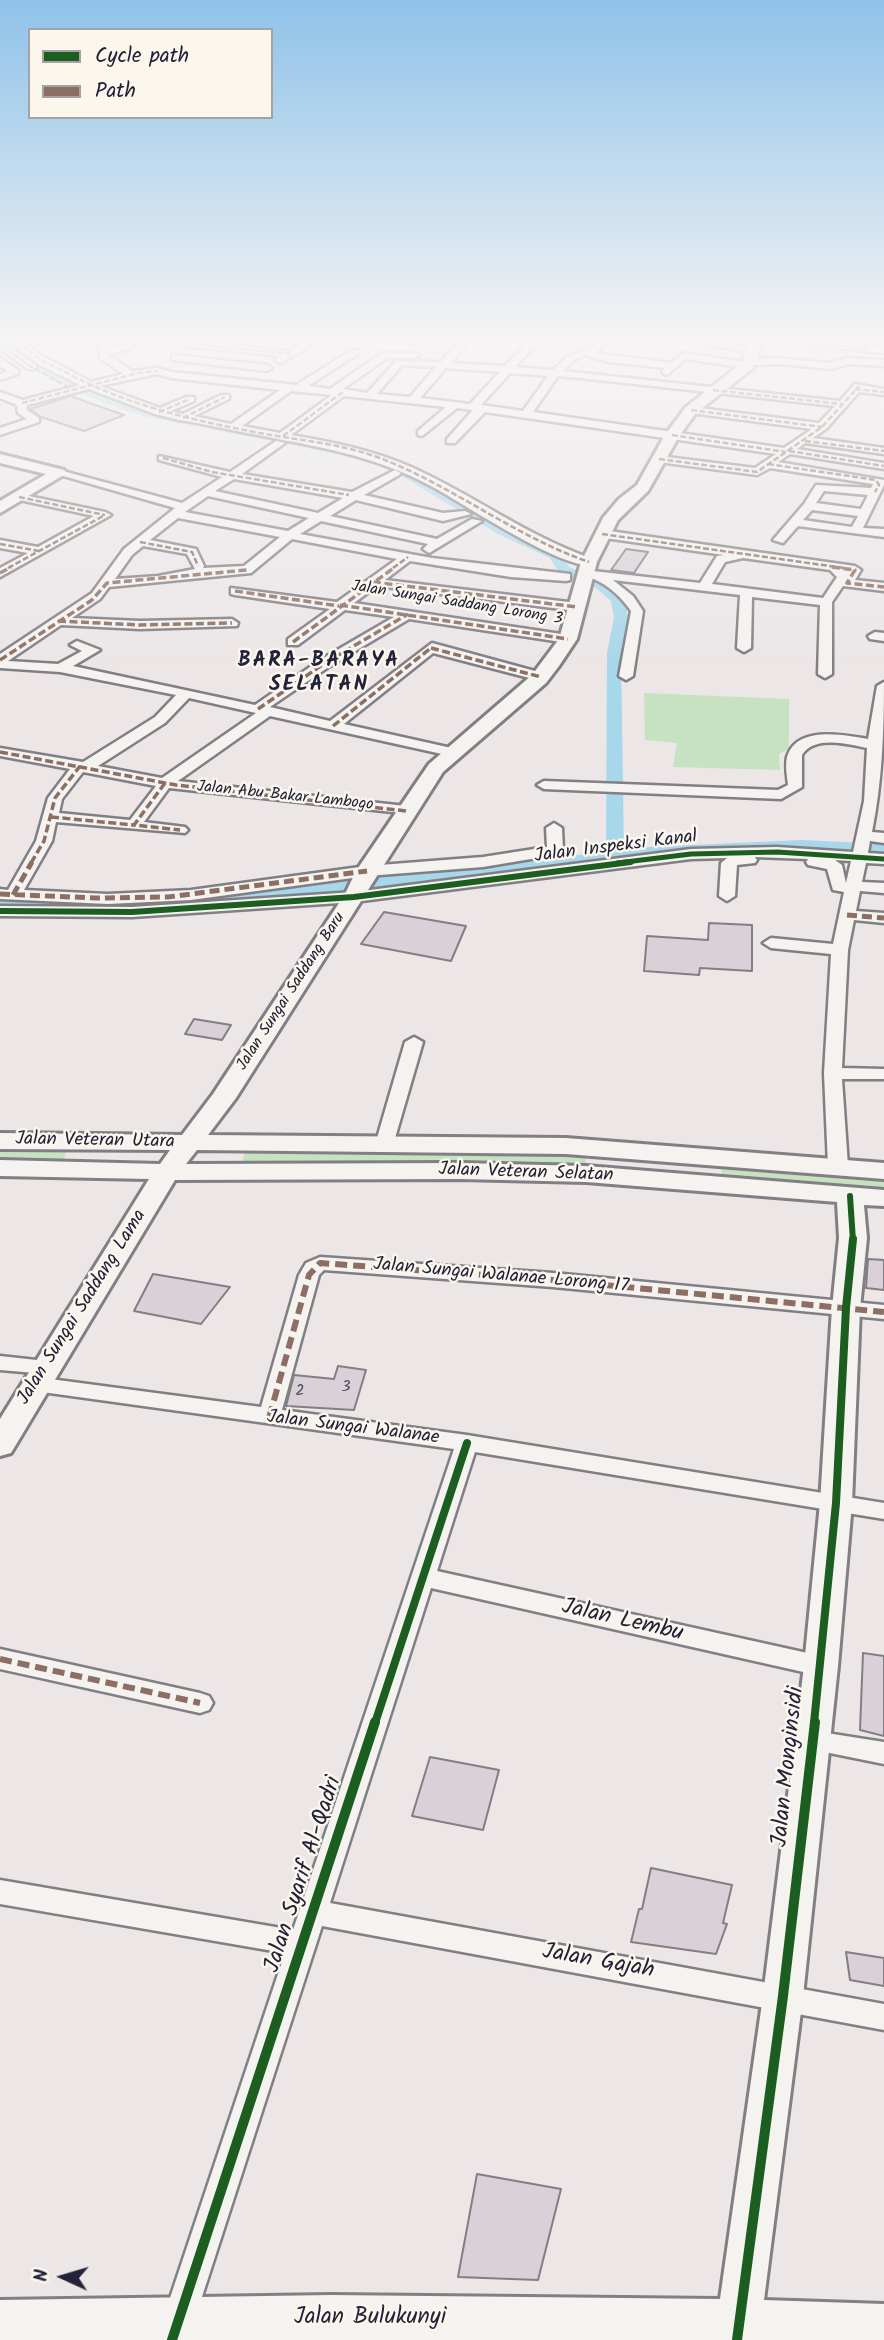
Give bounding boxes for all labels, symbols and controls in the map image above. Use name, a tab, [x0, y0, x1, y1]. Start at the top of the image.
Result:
legend	[28, 28, 273, 119]
text: Cycle path	[95, 40, 189, 73]
text: Path	[95, 75, 136, 108]
street label: Jalan Sungai Saddang Lorong 3	[350, 578, 564, 630]
district label: BARA-BARAYA SELATAN	[239, 649, 399, 699]
street label: Jalan Abu Bakar Lambogo	[196, 778, 374, 816]
street label: Jalan Inspeksi Kanal	[533, 827, 699, 869]
street label: Jalan Sungai Saddang Baru	[234, 910, 350, 1074]
street label: Jalan Veteran Utara	[15, 1129, 175, 1155]
street label: Jalan Veteran Selatan	[438, 1160, 614, 1188]
street label: Jalan Sungai Saddang Lama	[14, 1206, 152, 1410]
street label: Jalan Sungai Walanae Lorong 17	[372, 1254, 630, 1300]
house number: 3	[341, 1378, 351, 1398]
house number: 2	[295, 1382, 305, 1402]
street label: Jalan Sungai Walanae	[266, 1407, 440, 1451]
street label: Jalan Lembu	[559, 1595, 685, 1649]
street label: Jalan Monginsidi	[768, 1685, 812, 1849]
street label: Jalan Syarif Al-Qadri	[260, 1774, 350, 1976]
street label: Jalan Gajah	[540, 1940, 656, 1986]
north arrow	[28, 2242, 98, 2312]
text: N	[27, 2269, 57, 2283]
street label: Jalan Bulukunyi	[294, 2305, 446, 2333]

